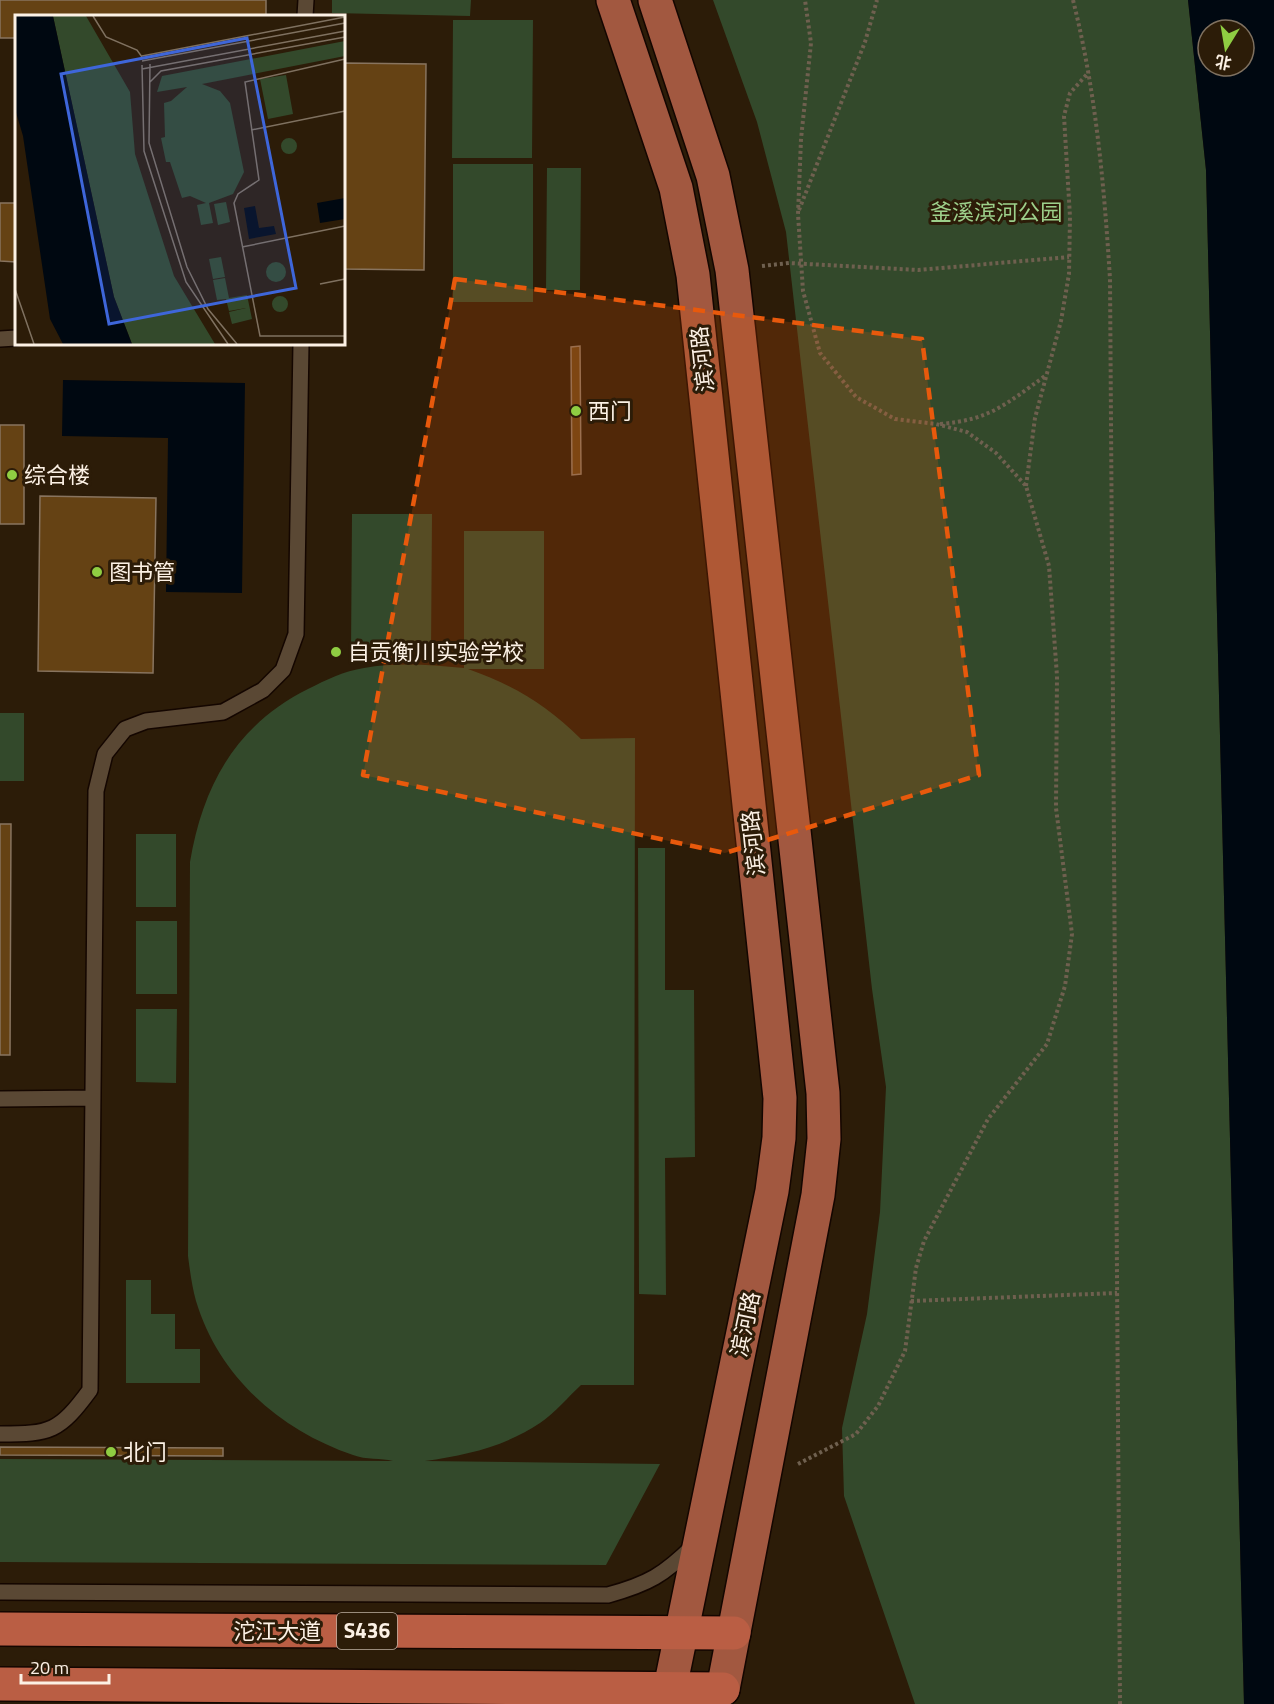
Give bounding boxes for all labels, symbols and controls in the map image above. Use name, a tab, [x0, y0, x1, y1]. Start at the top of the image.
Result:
inset map	[15, 15, 345, 345]
north arrow	[1196, 18, 1256, 78]
text: 北	[1213, 49, 1233, 76]
park label: 釜溪滨河公园	[930, 195, 1062, 229]
street label: 滨河路	[682, 324, 722, 394]
place label: 西门	[588, 394, 632, 428]
marker: 西门	[569, 404, 583, 418]
place label: 综合楼	[24, 458, 90, 492]
marker: 综合楼	[5, 468, 19, 482]
place label: 图书管	[109, 555, 175, 589]
marker: 图书管	[90, 565, 104, 579]
place label: 自贡衡川实验学校	[348, 635, 524, 669]
marker: 自贡衡川实验学校	[329, 645, 343, 659]
street label: 滨河路	[733, 808, 773, 878]
street label: 滨河路	[722, 1288, 768, 1360]
place label: 北门	[123, 1435, 167, 1469]
marker: 北门	[104, 1445, 118, 1459]
road number: S436	[337, 1613, 397, 1649]
street label: 沱江大道	[233, 1614, 321, 1648]
scale bar	[21, 1647, 110, 1685]
text: 20 m	[30, 1654, 69, 1681]

